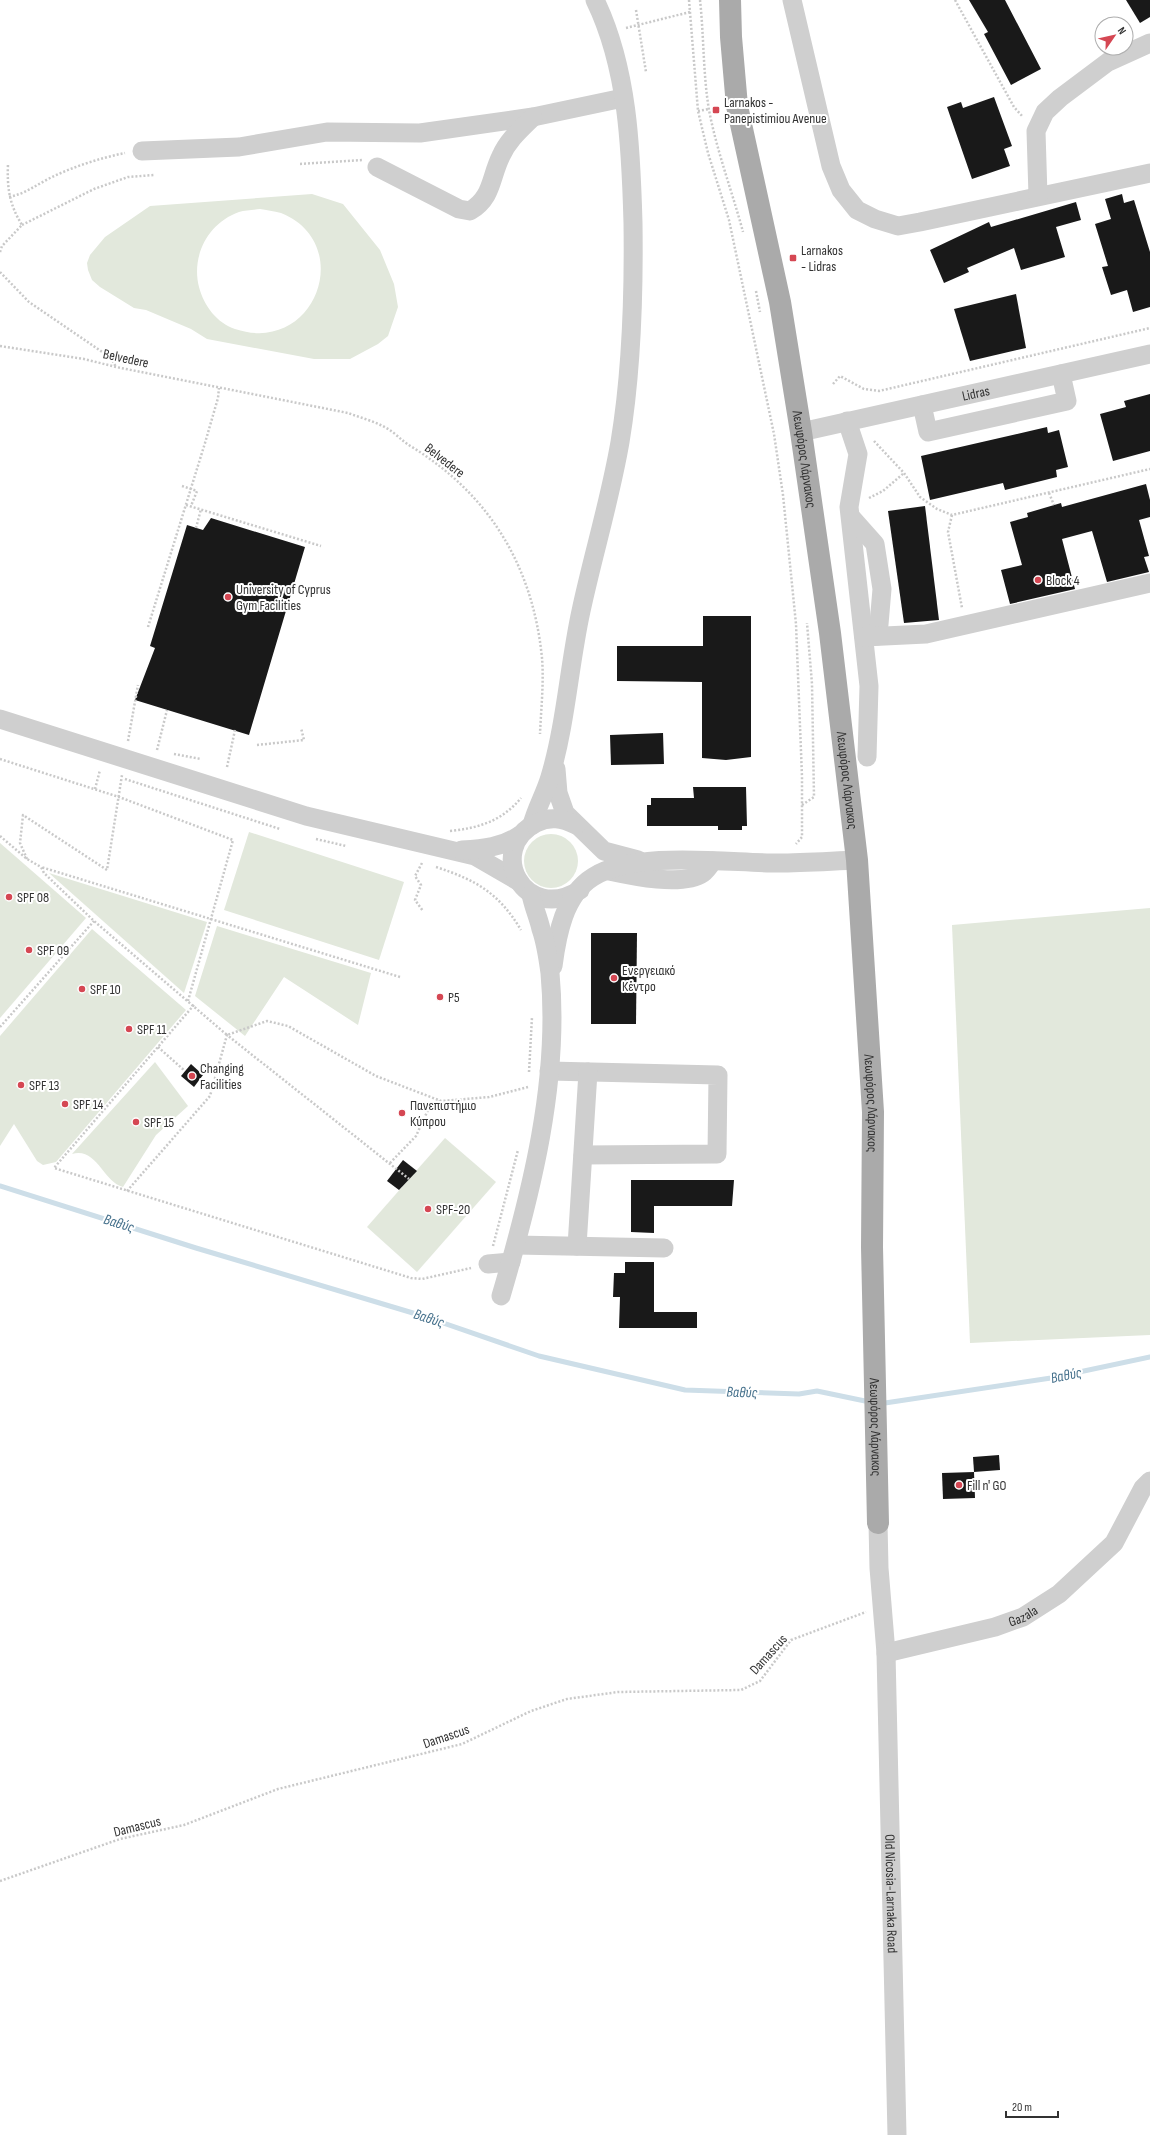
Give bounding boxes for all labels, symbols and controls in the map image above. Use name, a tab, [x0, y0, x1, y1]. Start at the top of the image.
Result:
north arrow	[1094, 16, 1134, 56]
text: N	[1115, 25, 1129, 37]
place label: Larnakos - Panepistimiou Avenue	[724, 94, 827, 127]
marker: Larnakos - Panepistimiou Avenue	[711, 105, 721, 115]
place label: Larnakos - Lidras	[801, 242, 843, 275]
marker: Larnakos - Lidras	[788, 253, 798, 263]
street label: Belvedere	[101, 345, 150, 372]
street label: Lidras	[960, 382, 991, 405]
street label: Λεωφόρος Λάρνακος	[788, 408, 820, 509]
street label: Belvedere	[421, 439, 468, 481]
place label: Block 4	[1046, 572, 1080, 589]
marker: Block 4	[1033, 575, 1043, 585]
place label: University of Cyprus Gym Facilities	[236, 581, 331, 614]
marker: University of Cyprus Gym Facilities	[223, 592, 233, 602]
street label: Λεωφόρος Λάρνακος	[833, 730, 861, 830]
place label: SPF 08	[17, 889, 49, 906]
marker: SPF 08	[4, 892, 14, 902]
place label: SPF 09	[37, 942, 69, 959]
marker: SPF 09	[24, 945, 34, 955]
place label: Ενεργειακό Κέντρο	[622, 962, 676, 995]
marker: Ενεργειακό Κέντρο	[609, 973, 619, 983]
place label: SPF 10	[90, 981, 121, 998]
marker: SPF 10	[77, 984, 87, 994]
place label: P5	[448, 989, 460, 1006]
marker: P5	[435, 992, 445, 1002]
place label: SPF 11	[137, 1021, 167, 1038]
marker: SPF 11	[124, 1024, 134, 1034]
street label: Λεωφόρος Λάρνακος	[860, 1053, 881, 1152]
place label: Changing Facilities	[200, 1060, 244, 1093]
marker: Changing Facilities	[187, 1071, 197, 1081]
place label: SPF 13	[29, 1077, 60, 1094]
marker: SPF 13	[16, 1080, 26, 1090]
place label: SPF 14	[73, 1096, 104, 1113]
place label: Πανεπιστήμιο Κύπρου	[410, 1097, 477, 1130]
marker: SPF 14	[60, 1099, 70, 1109]
marker: Πανεπιστήμιο Κύπρου	[397, 1108, 407, 1118]
place label: SPF 15	[144, 1114, 175, 1131]
marker: SPF 15	[131, 1117, 141, 1127]
place label: SPF-20	[436, 1201, 470, 1218]
marker: SPF-20	[423, 1204, 433, 1214]
water label: Βαθύς	[101, 1210, 137, 1237]
water label: Βαθύς	[411, 1305, 447, 1332]
water label: Βαθύς	[1049, 1363, 1083, 1388]
street label: Λεωφόρος Λάρνακος	[866, 1377, 885, 1476]
water label: Βαθύς	[726, 1382, 758, 1403]
place label: Fill n' GO	[967, 1477, 1006, 1494]
marker: Fill n' GO	[954, 1480, 964, 1490]
street label: Gazala	[1006, 1602, 1041, 1631]
street label: Damascus	[746, 1631, 791, 1678]
street label: Damascus	[421, 1721, 472, 1752]
street label: Damascus	[112, 1812, 162, 1841]
street label: Old Nicosia-Larnaka Road	[881, 1834, 901, 1954]
scale bar	[1006, 2093, 1058, 2119]
text: 20 m	[1012, 2100, 1032, 2115]

